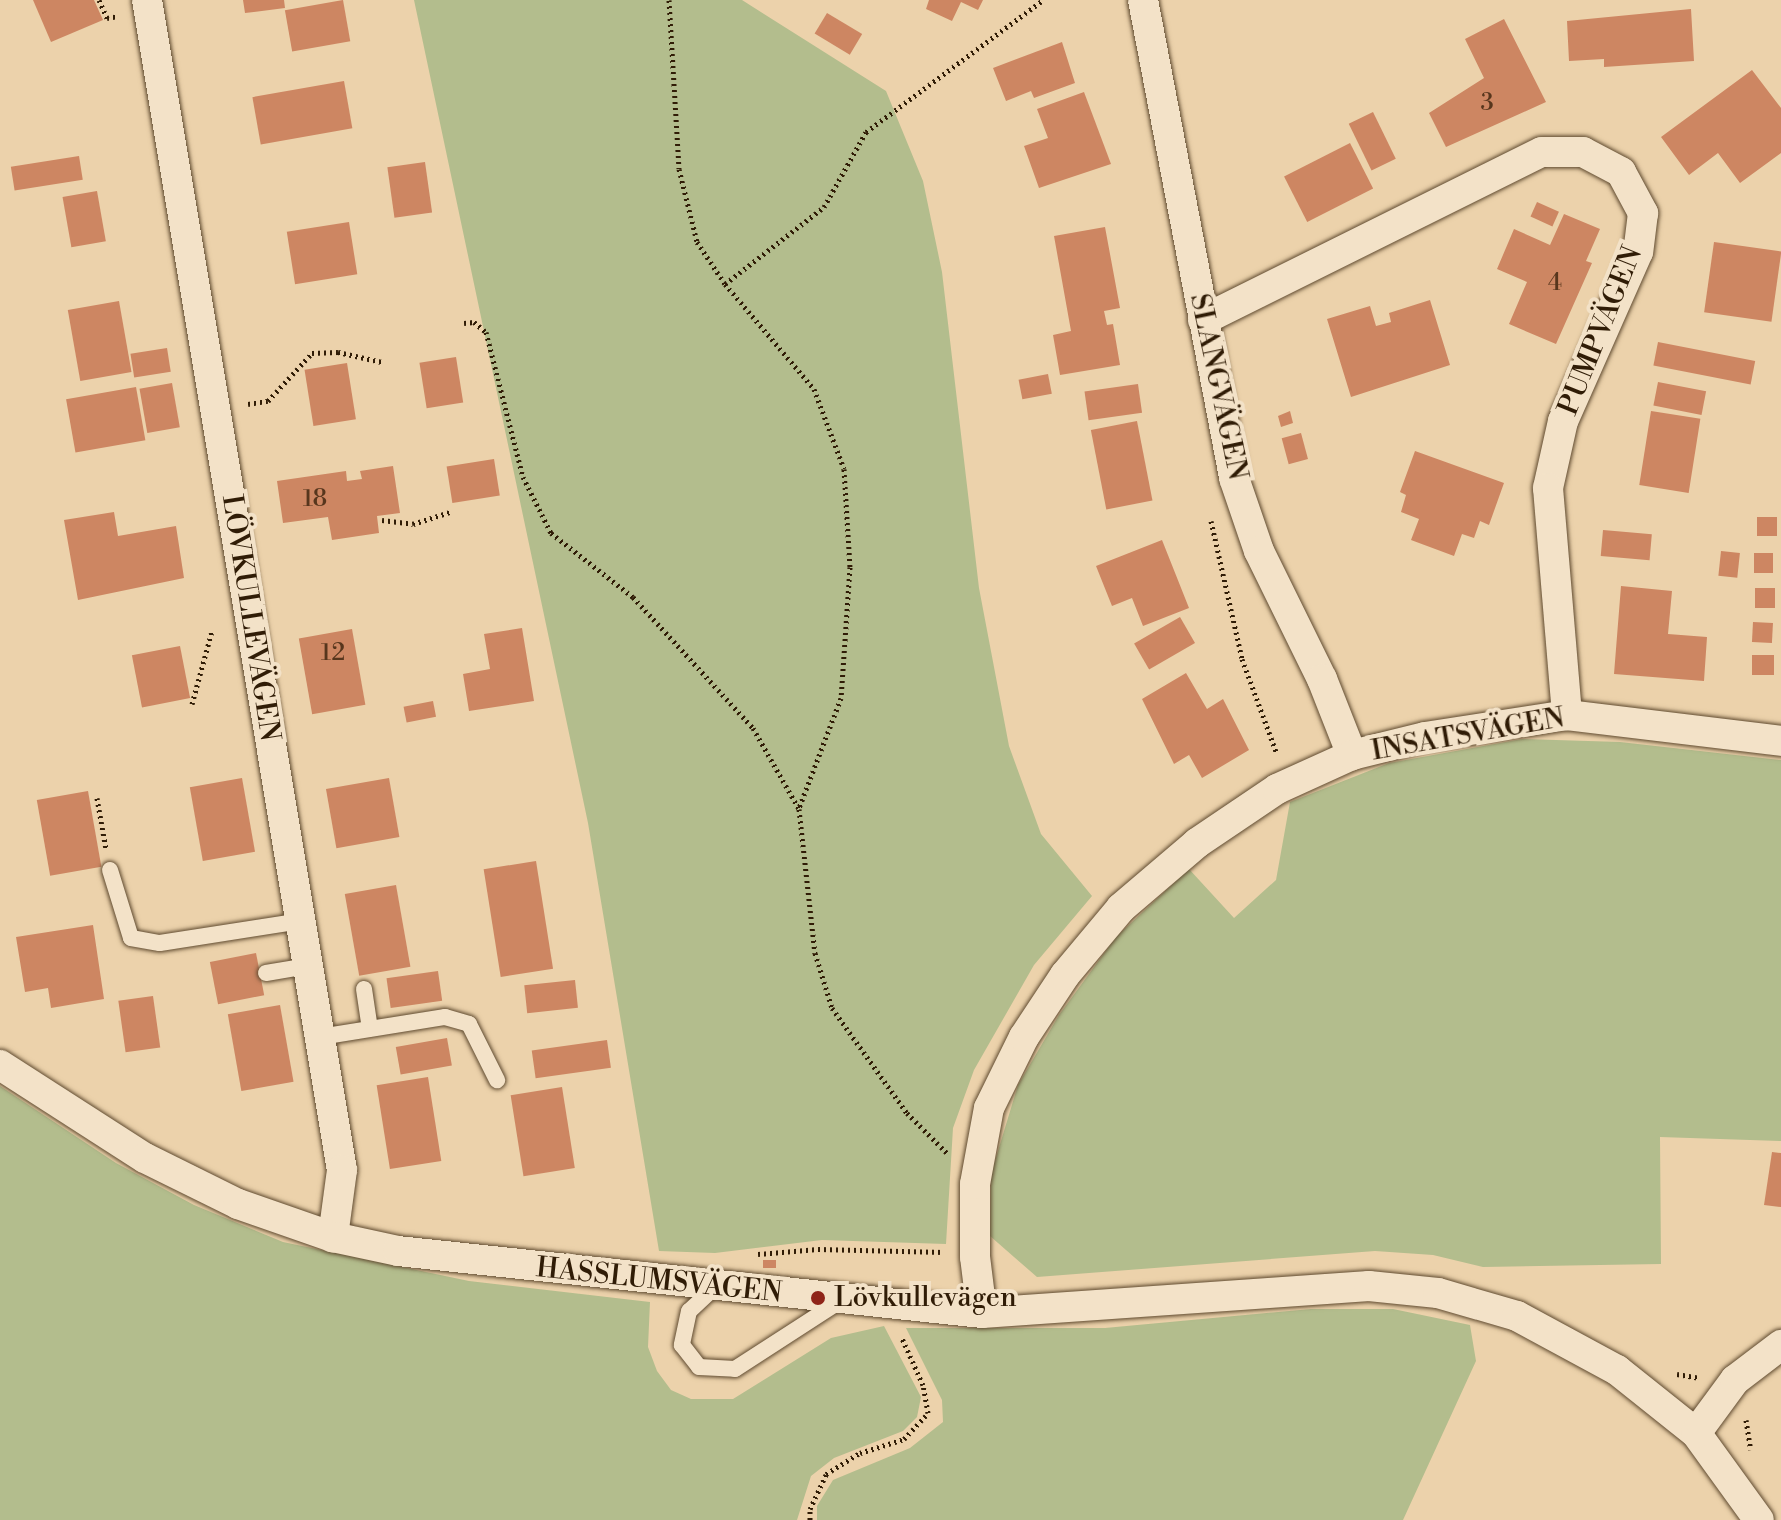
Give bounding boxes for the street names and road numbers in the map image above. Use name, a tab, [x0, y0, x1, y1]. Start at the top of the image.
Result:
street label: PUMPVÄGEN	[1552, 242, 1650, 420]
street label: SLANGVÄGEN	[1182, 291, 1254, 483]
street label: LÖVKULLEVÄGEN	[214, 492, 286, 744]
street label: INSATSVÄGEN	[1369, 701, 1567, 769]
street label: HASSLUMSVÄGEN	[534, 1251, 784, 1311]

